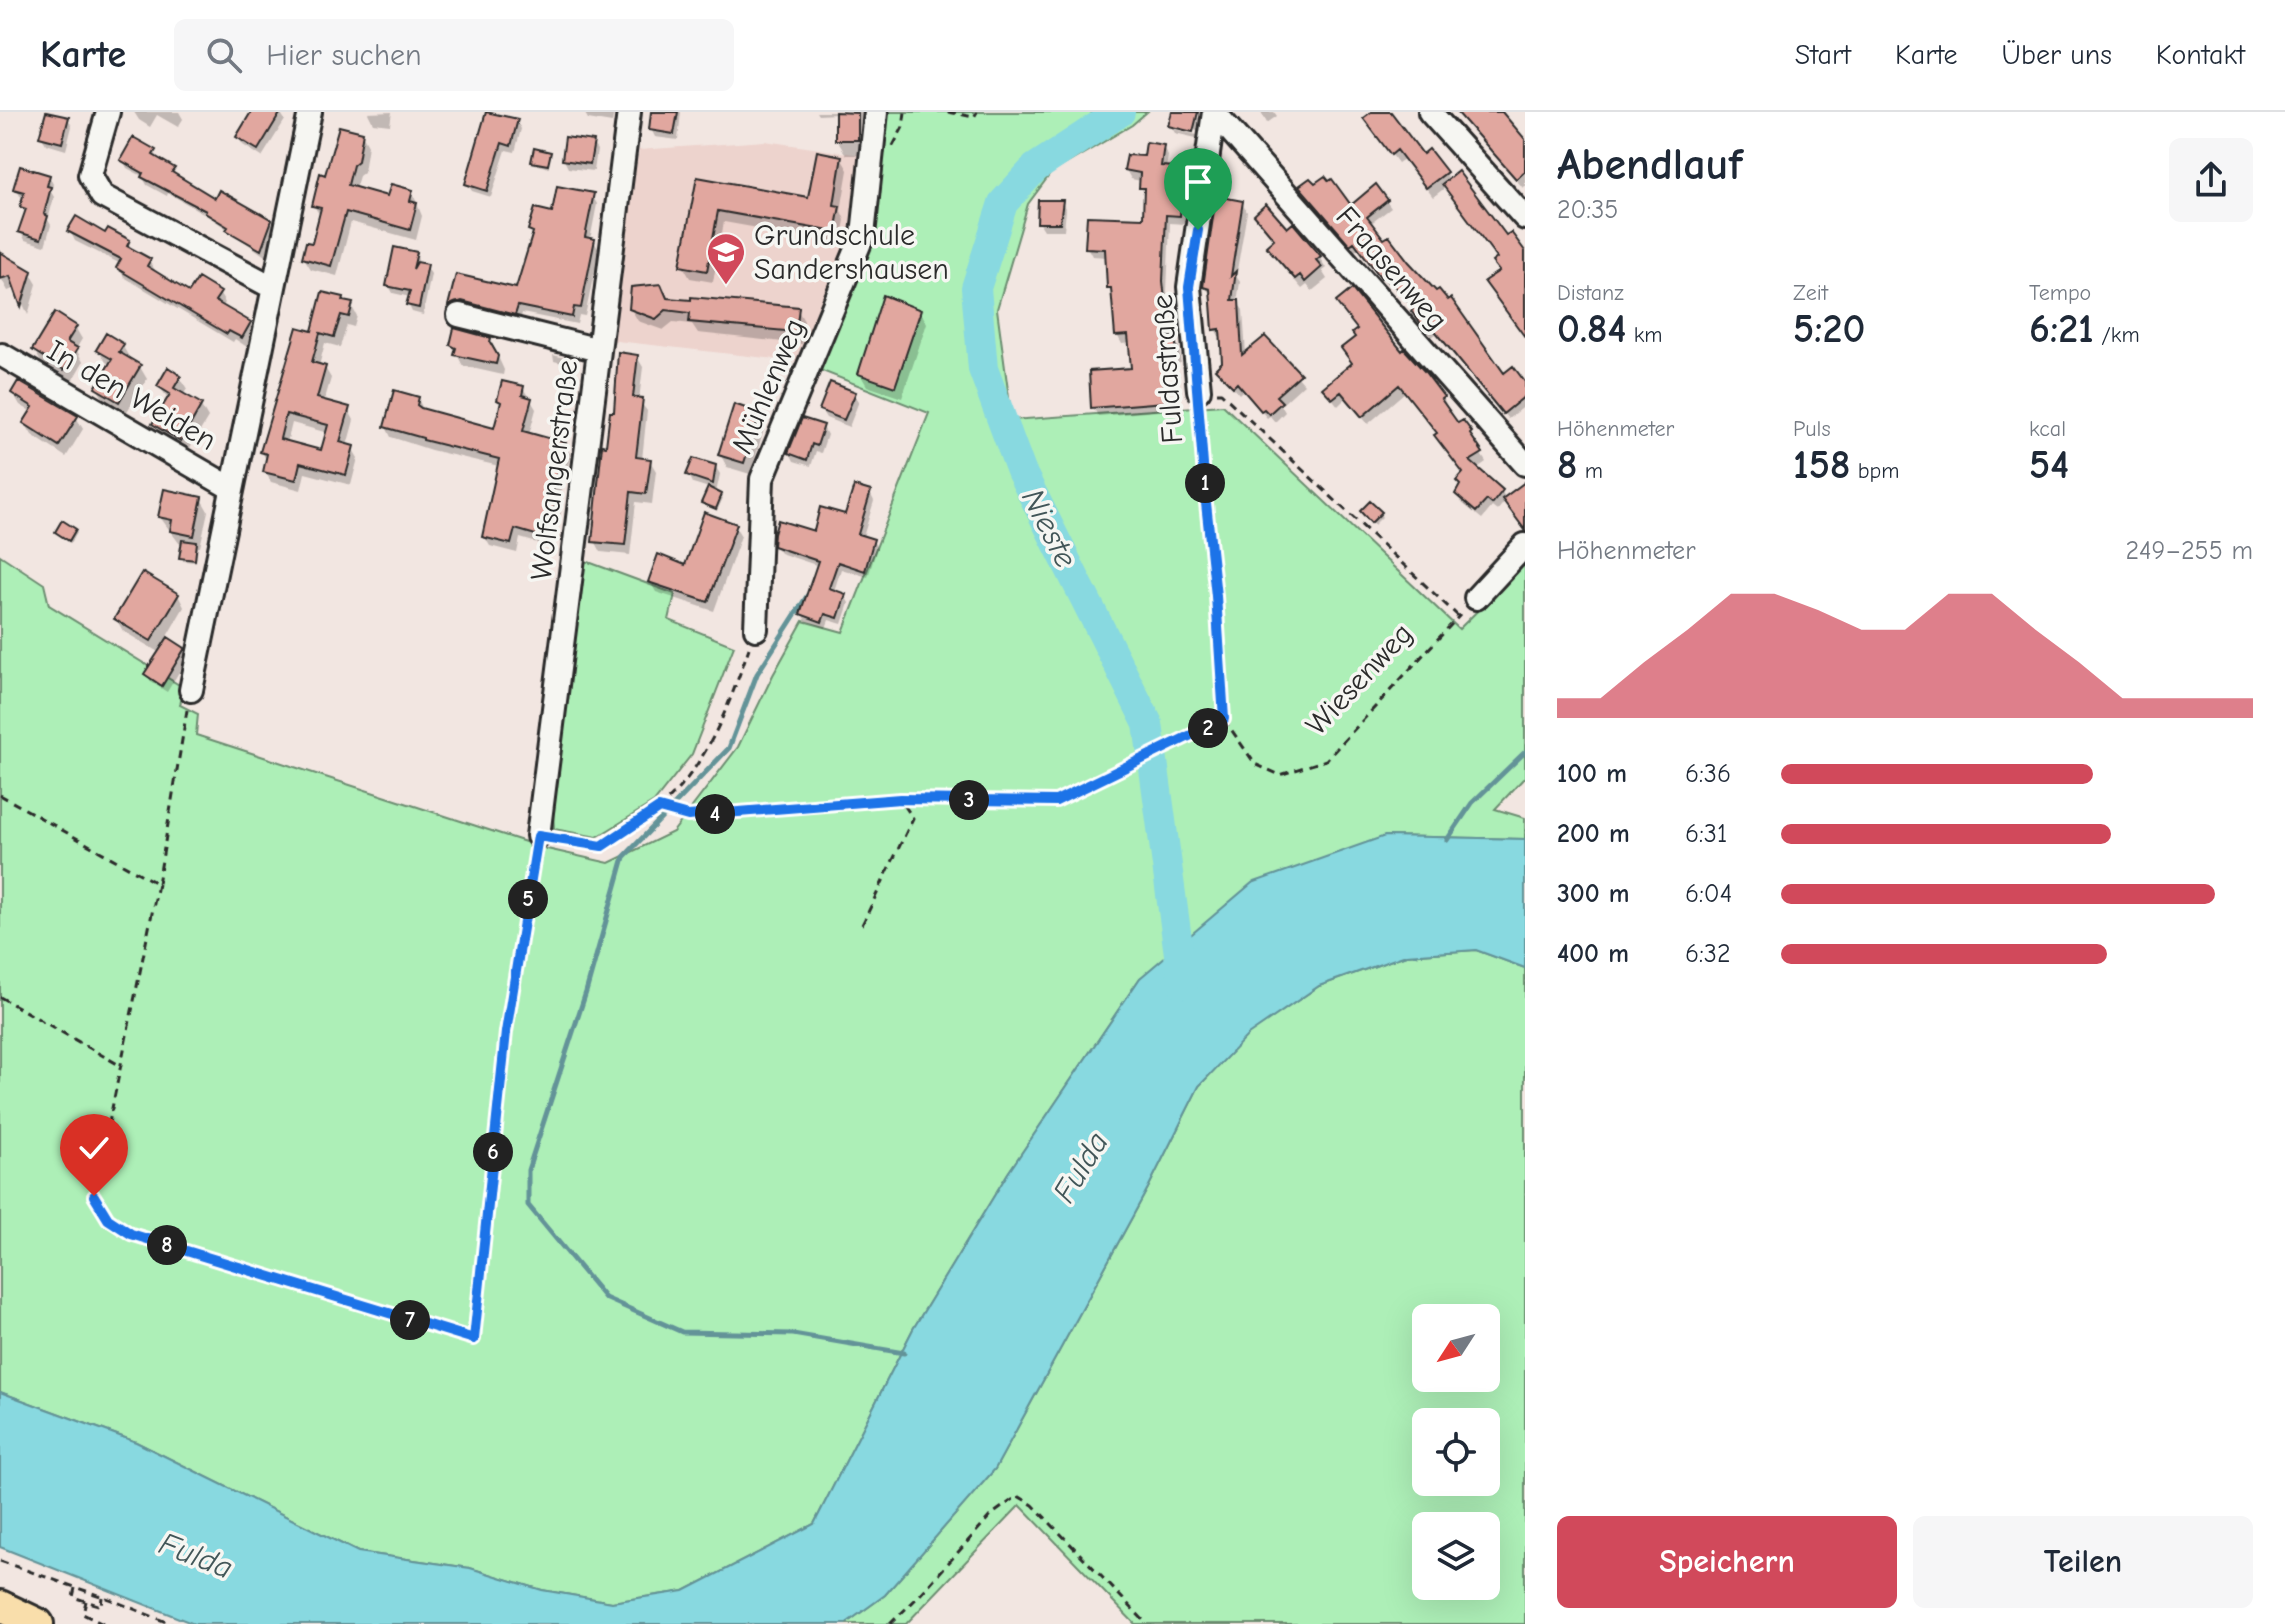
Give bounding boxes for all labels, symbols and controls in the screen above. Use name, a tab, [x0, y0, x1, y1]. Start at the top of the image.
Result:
search box	[174, 19, 734, 91]
text: Karte	[40, 33, 126, 77]
icon: search	[202, 33, 246, 77]
text: Hier suchen	[266, 38, 422, 73]
text: Start	[1795, 39, 1851, 71]
text: Karte	[1895, 39, 1958, 71]
text: Über uns	[2002, 39, 2112, 71]
text: Kontakt	[2156, 39, 2245, 71]
button: share	[2169, 138, 2253, 222]
text: Abendlauf	[1557, 139, 1743, 190]
pin	[1164, 148, 1232, 230]
icon: arrive	[1176, 160, 1220, 204]
text: 20:35	[1557, 195, 1618, 225]
street label: Fraasenweg	[1329, 200, 1455, 337]
place label: Grundschule Sandershausen	[754, 218, 949, 287]
school or university icon: Grundschule Sandershausen	[705, 231, 747, 286]
text: Distanz	[1557, 280, 1624, 306]
text: Zeit	[1793, 280, 1828, 306]
text: Tempo	[2029, 280, 2091, 306]
street label: Fuldastraße	[1145, 293, 1190, 445]
text: 0.84	[1557, 306, 1626, 352]
text: 5:20	[1793, 306, 1865, 352]
text: 6:21	[2029, 306, 2094, 352]
street label: Mühlenweg	[724, 314, 813, 459]
text: km	[1626, 322, 1663, 348]
text: /km	[2094, 322, 2140, 348]
street label: In den Weiden	[41, 333, 222, 458]
street label: Wolfsangerstraße	[524, 358, 585, 582]
text: Höhenmeter	[1557, 416, 1674, 442]
text: Puls	[1793, 416, 1831, 442]
text: kcal	[2029, 416, 2066, 442]
text: 8	[1557, 442, 1577, 488]
text: 158	[1793, 442, 1850, 488]
text: 54	[2029, 442, 2069, 488]
text: m	[1577, 458, 1603, 484]
text: bpm	[1850, 458, 1899, 484]
pin: 1	[1185, 463, 1225, 503]
text: 1	[1201, 470, 1209, 496]
water label: Nieste	[1014, 483, 1085, 574]
text: Höhenmeter	[1557, 536, 1695, 566]
text: 249–255 m	[2126, 536, 2253, 566]
street label: Wiesenweg	[1299, 616, 1420, 743]
pin: 2	[1188, 708, 1228, 748]
text: 2	[1203, 715, 1213, 741]
text: 100 m	[1557, 759, 1627, 789]
text: 6:36	[1685, 759, 1731, 789]
pin: 3	[949, 780, 989, 820]
text: 3	[964, 787, 974, 813]
pin: 4	[695, 794, 735, 834]
text: 4	[710, 801, 720, 827]
text: 200 m	[1557, 819, 1630, 849]
text: 6:31	[1685, 819, 1727, 849]
pin: 5	[508, 879, 548, 919]
text: 300 m	[1557, 879, 1630, 909]
text: 6:04	[1685, 879, 1732, 909]
text: 5	[522, 886, 534, 912]
text: 400 m	[1557, 939, 1629, 969]
text: 6:32	[1685, 939, 1731, 969]
pin	[60, 1114, 128, 1196]
water label: Fulda	[1045, 1125, 1116, 1209]
icon: check	[72, 1126, 116, 1170]
pin: 6	[473, 1132, 513, 1172]
text: 6	[487, 1139, 499, 1165]
pin: 8	[147, 1225, 187, 1265]
text: 8	[161, 1232, 173, 1258]
pin: 7	[390, 1300, 430, 1340]
north arrow	[1412, 1304, 1500, 1392]
map controls	[1412, 1304, 1500, 1600]
text: 7	[405, 1307, 415, 1333]
button: locate	[1412, 1408, 1500, 1496]
button: layers	[1412, 1512, 1500, 1600]
button: Speichern	[1557, 1516, 1897, 1608]
button: Teilen	[1913, 1516, 2253, 1608]
water label: Fulda	[154, 1525, 238, 1586]

